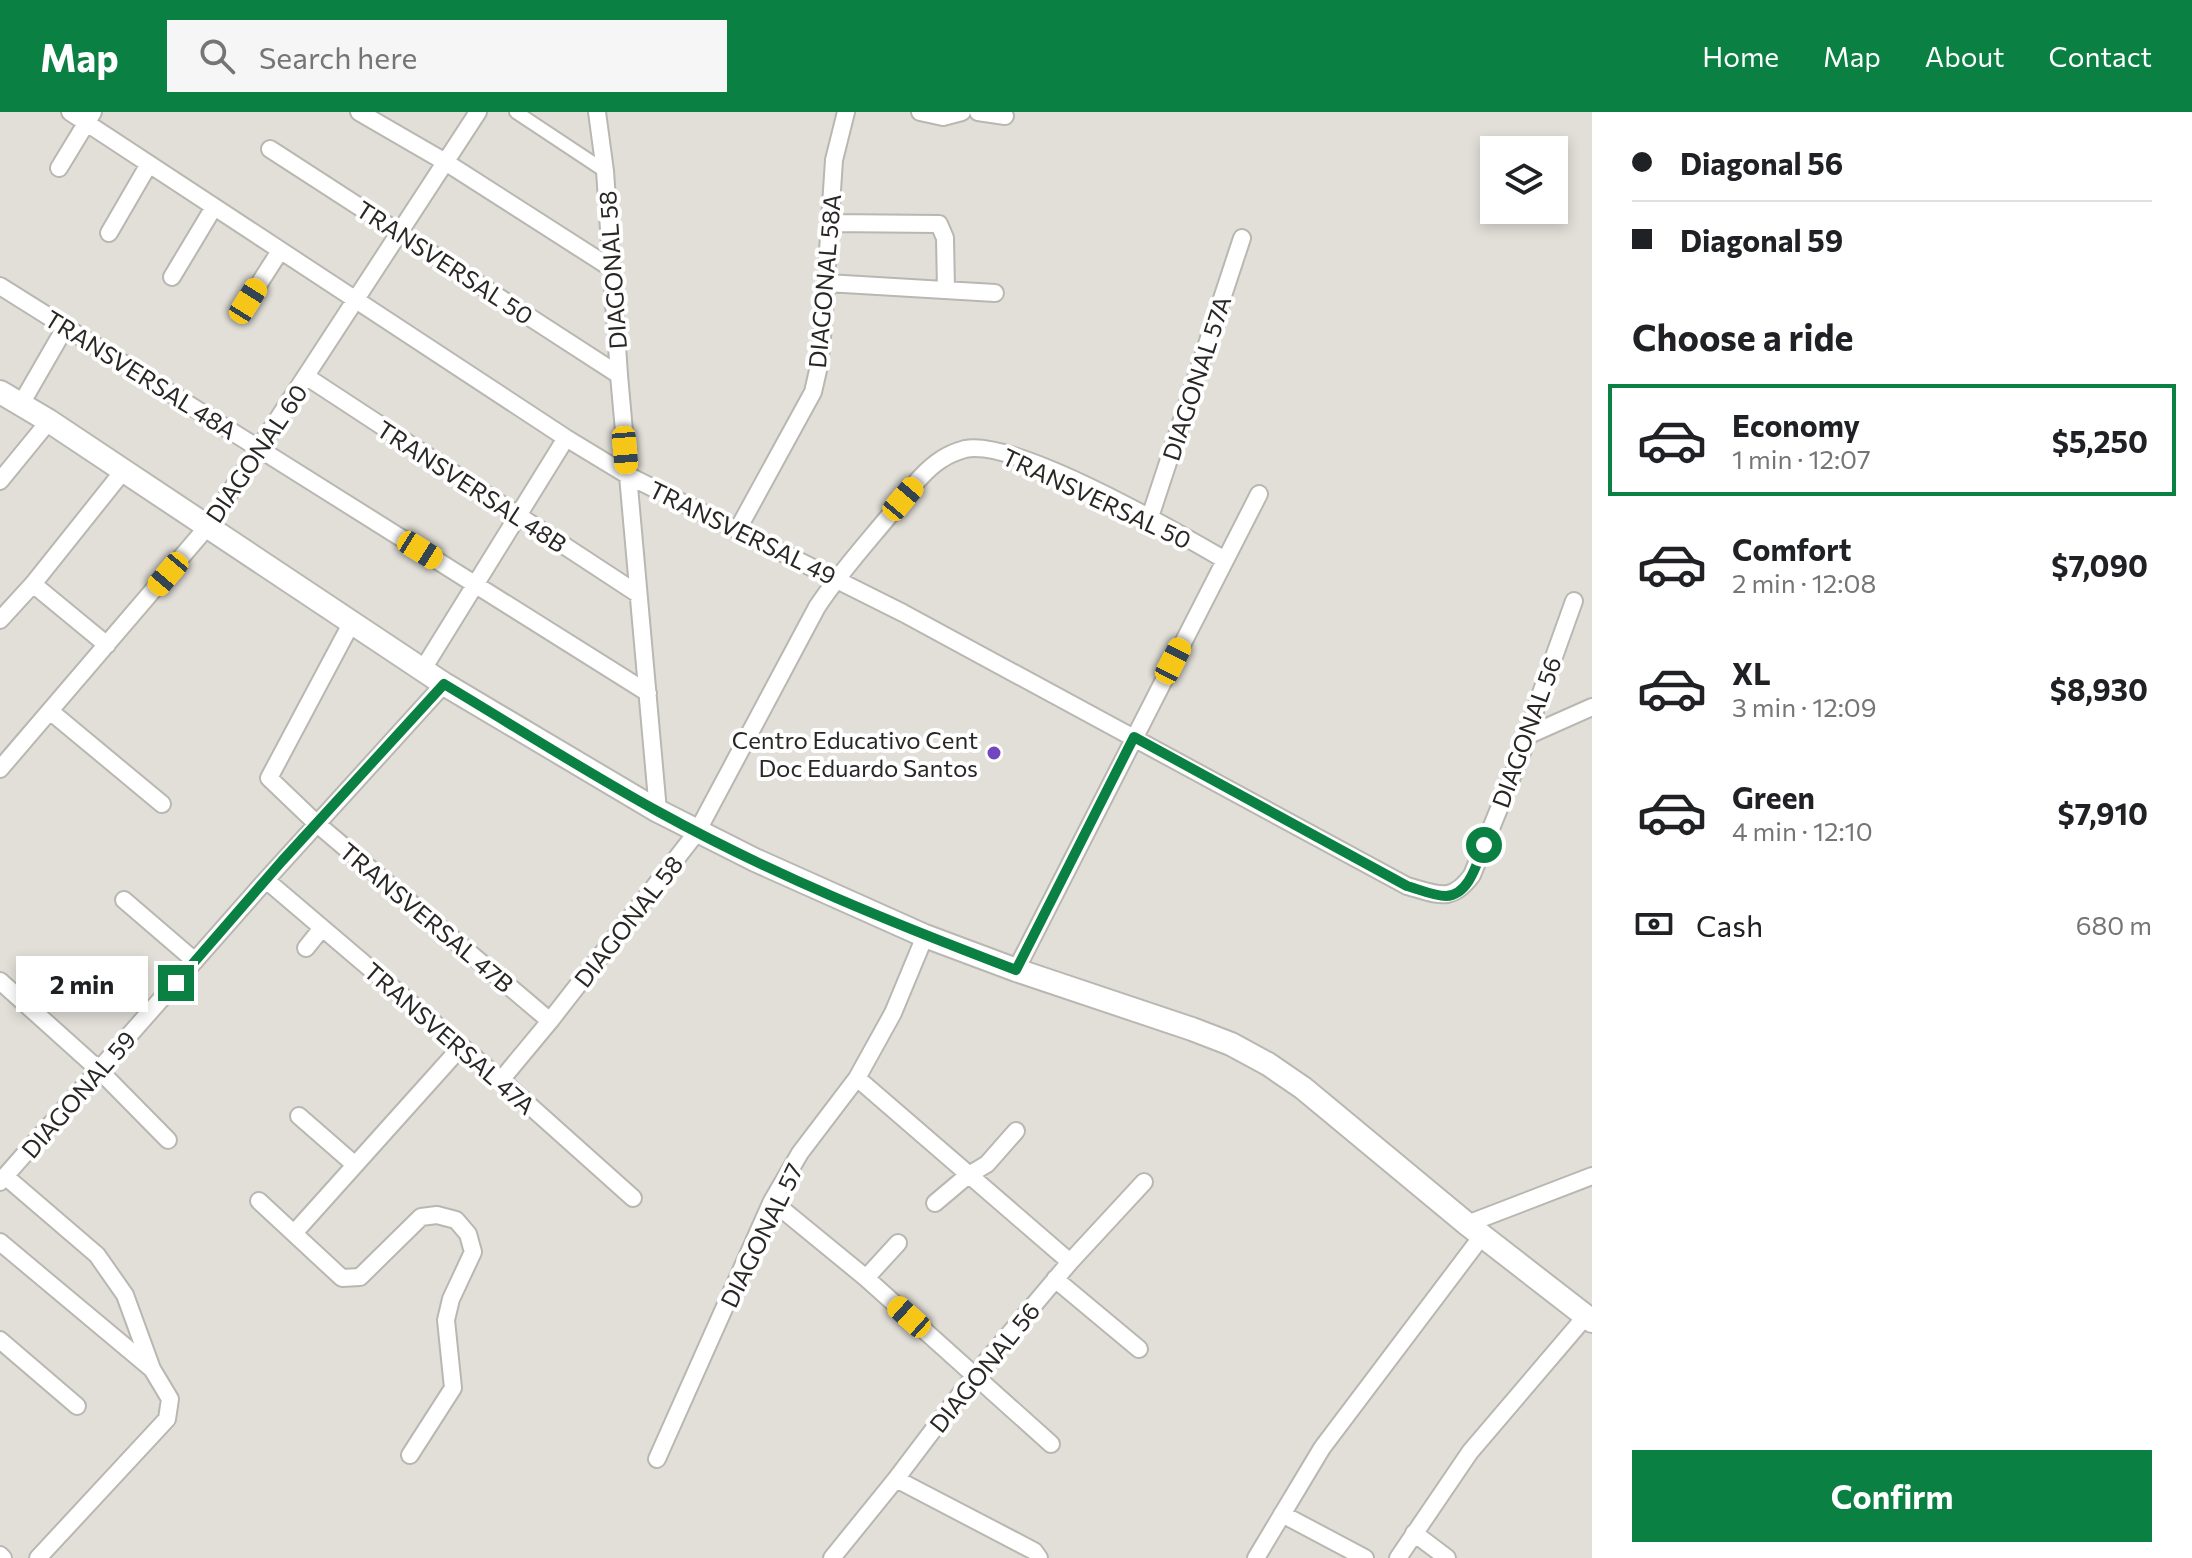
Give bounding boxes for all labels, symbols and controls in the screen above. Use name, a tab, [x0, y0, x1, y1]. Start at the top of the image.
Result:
search box	[167, 20, 727, 92]
text: Map	[40, 33, 119, 80]
icon: search	[195, 34, 239, 78]
text: Search here	[259, 38, 417, 75]
text: Home	[1702, 39, 1779, 73]
text: Map	[1823, 39, 1881, 73]
text: About	[1925, 39, 2005, 73]
text: Contact	[2049, 39, 2152, 73]
map controls	[1480, 136, 1568, 224]
button: layers	[1480, 136, 1568, 224]
text: Diagonal 56	[1680, 144, 1843, 181]
street label: DIAGONAL 58	[592, 190, 632, 350]
street label: DIAGONAL 58A	[802, 193, 846, 369]
street label: TRANSVERSAL 50	[351, 194, 539, 330]
text: Diagonal 59	[1680, 221, 1843, 258]
car	[225, 274, 271, 328]
street label: DIAGONAL 57A	[1156, 292, 1236, 464]
street label: TRANSVERSAL 48A	[40, 303, 242, 445]
text: Choose a ride	[1632, 314, 1853, 358]
street label: DIAGONAL 60	[199, 378, 313, 528]
icon: car	[1636, 404, 1708, 476]
text: Economy	[1732, 406, 1860, 443]
street label: TRANSVERSAL 48B	[372, 414, 572, 558]
text: $5,250	[2052, 422, 2148, 459]
car	[611, 425, 639, 475]
street label: TRANSVERSAL 50	[998, 442, 1196, 554]
text: 1 min · 12:07	[1732, 443, 1871, 474]
car	[878, 473, 928, 525]
street label: TRANSVERSAL 49	[645, 474, 841, 590]
car	[393, 527, 447, 573]
icon: car	[1636, 528, 1708, 600]
text: Comfort	[1732, 530, 1851, 567]
text: $7,090	[2051, 546, 2148, 583]
car	[143, 548, 193, 600]
text: 2 min · 12:08	[1732, 567, 1876, 598]
car	[1151, 634, 1195, 688]
street label: DIAGONAL 56	[1485, 652, 1567, 812]
icon: car	[1636, 652, 1708, 724]
text: XL	[1732, 654, 1771, 691]
text: $8,930	[2050, 670, 2148, 707]
text: 3 min · 12:09	[1732, 691, 1877, 722]
place label: Centro Educativo Cent Doc Eduardo Santos	[732, 725, 978, 782]
marker: Centro Educativo Cent Doc Eduardo Santos	[985, 744, 1003, 762]
icon: car	[1636, 776, 1708, 848]
text: Green	[1732, 778, 1815, 815]
text: $7,910	[2058, 794, 2148, 831]
text: 4 min · 12:10	[1732, 815, 1873, 846]
route start	[1466, 827, 1502, 863]
street label: TRANSVERSAL 47B	[334, 836, 520, 998]
street label: DIAGONAL 58	[568, 850, 688, 992]
icon: cash	[1632, 902, 1676, 946]
text: Cash	[1696, 906, 1763, 943]
text: 680 m	[2076, 909, 2152, 940]
callout: 2 min	[16, 955, 148, 1011]
street label: TRANSVERSAL 47A	[359, 956, 541, 1120]
route end	[158, 965, 194, 1001]
text: 2 min	[50, 968, 114, 999]
street label: DIAGONAL 59	[15, 1025, 141, 1163]
street label: DIAGONAL 57	[714, 1158, 808, 1312]
car	[883, 1292, 935, 1342]
street label: DIAGONAL 56	[923, 1296, 1045, 1438]
button: Confirm	[1632, 1450, 2152, 1542]

